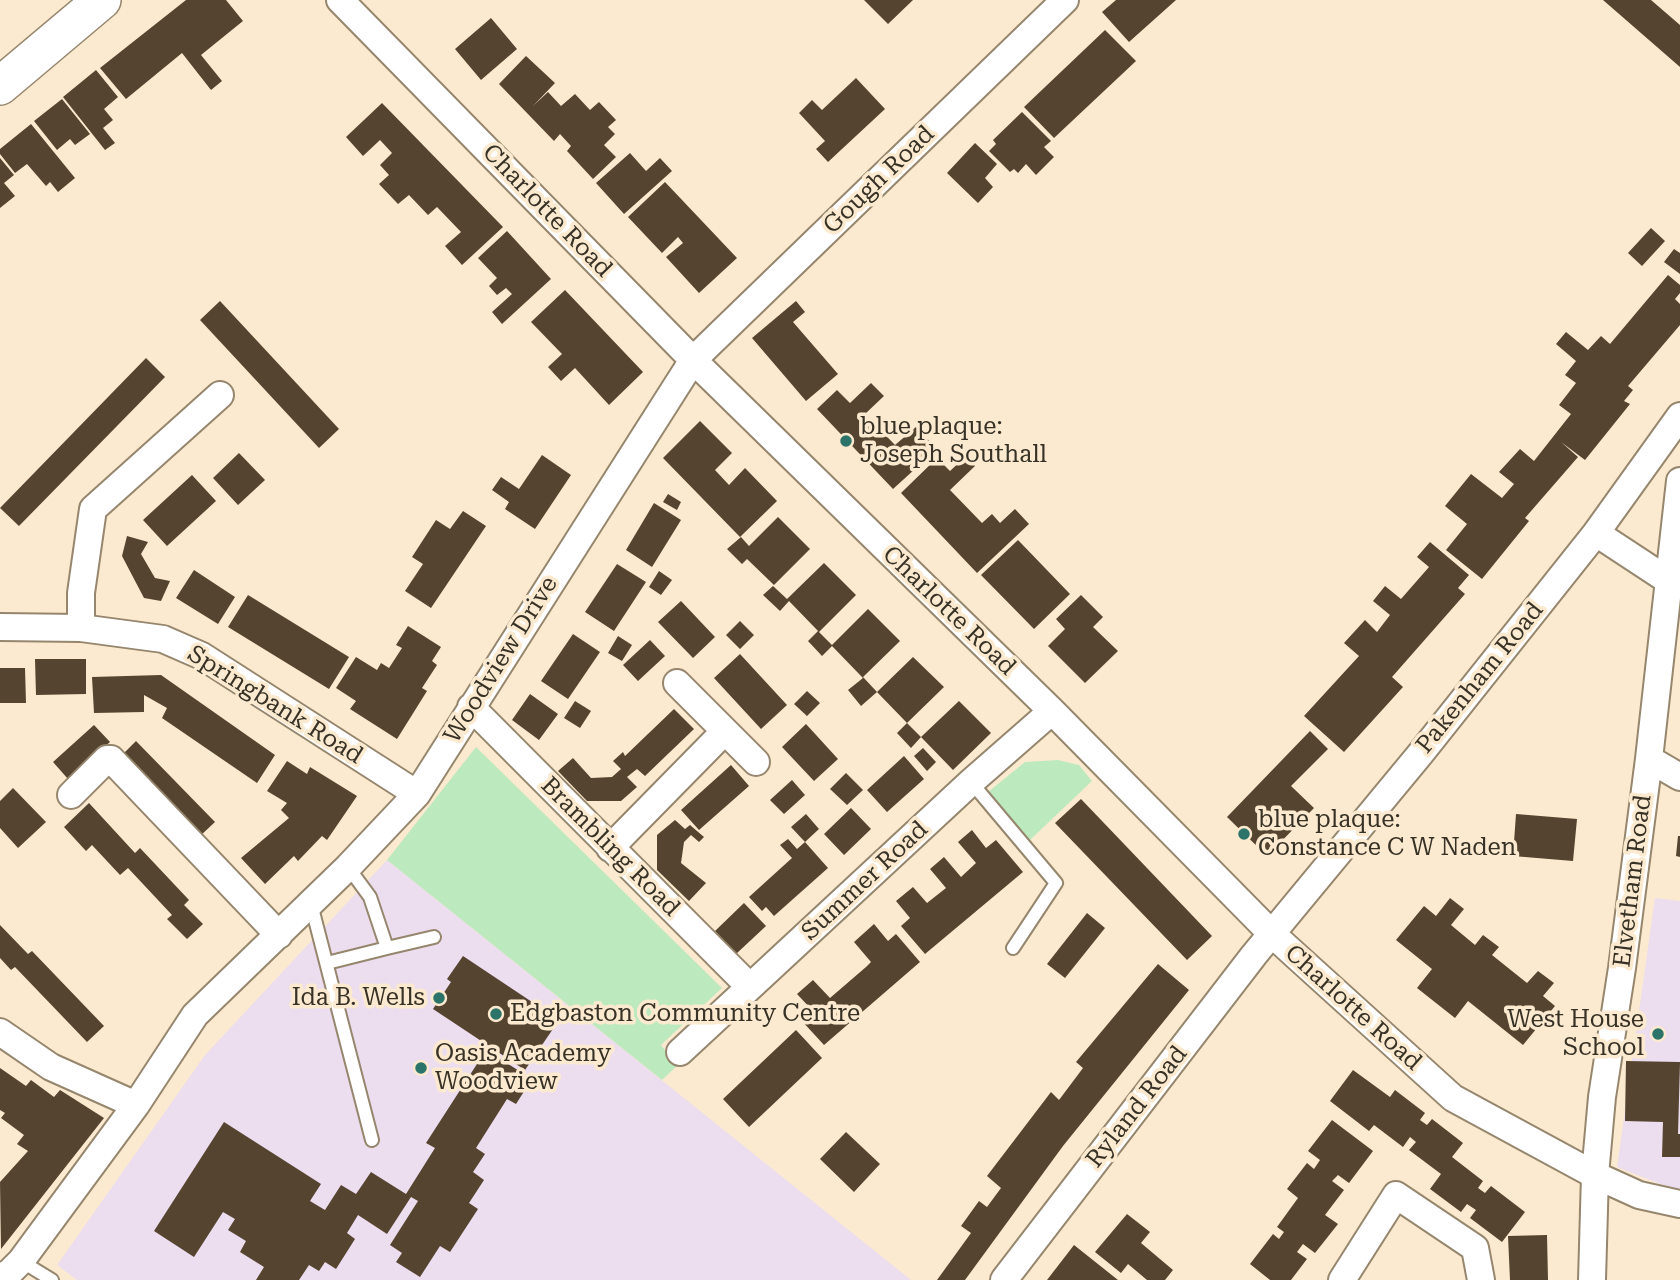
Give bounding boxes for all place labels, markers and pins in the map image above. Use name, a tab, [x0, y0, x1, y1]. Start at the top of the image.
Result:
place label: blue plaque: Joseph Southall	[860, 413, 1047, 469]
marker: blue plaque: Joseph Southall	[838, 433, 854, 449]
place label: blue plaque: Constance C W Naden	[1258, 806, 1516, 862]
marker: blue plaque: Constance C W Naden	[1236, 826, 1252, 842]
place label: Ida B. Wells	[292, 984, 425, 1012]
marker: Ida B. Wells	[431, 990, 447, 1006]
place label: Edgbaston Community Centre	[510, 1000, 860, 1028]
marker: Edgbaston Community Centre	[488, 1006, 504, 1022]
place label: West House School	[1507, 1006, 1644, 1062]
marker: West House School	[1650, 1026, 1666, 1042]
place label: Oasis Academy Woodview	[435, 1040, 611, 1096]
marker: Oasis Academy Woodview	[413, 1060, 429, 1076]

